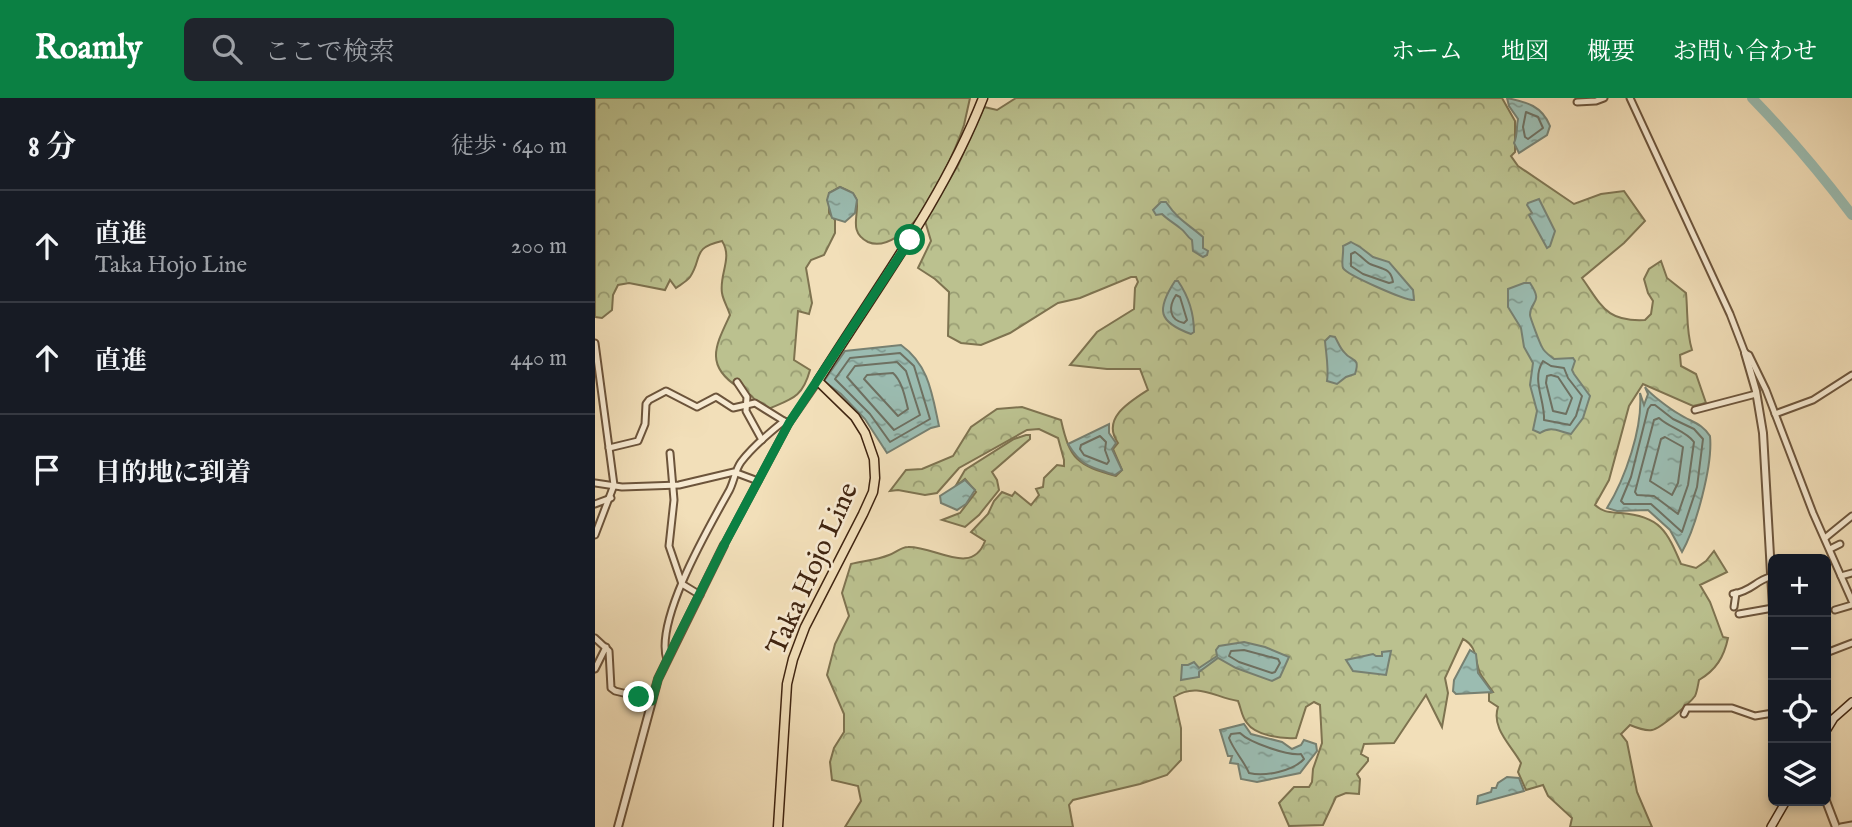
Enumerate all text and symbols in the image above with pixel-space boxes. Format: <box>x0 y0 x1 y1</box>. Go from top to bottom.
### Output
search box <box>184 18 674 81</box>
text: Roamly <box>35 28 142 70</box>
icon: search <box>208 30 246 68</box>
text: ここで検索 <box>264 36 394 69</box>
text: ホーム <box>1391 37 1463 68</box>
text: 地図 <box>1501 37 1549 68</box>
text: 概要 <box>1587 37 1635 68</box>
text: お問い合わせ <box>1673 37 1817 68</box>
text: 8 分 <box>28 129 76 167</box>
text: 徒歩 · 640 m <box>451 132 567 161</box>
text: 直進 <box>95 218 147 251</box>
route start <box>894 224 925 255</box>
icon: ahead <box>28 227 66 265</box>
text: 200 m <box>511 232 567 261</box>
text: Taka Hojo Line <box>95 251 247 280</box>
icon: ahead <box>28 339 66 377</box>
text: 440 m <box>510 344 567 373</box>
text: 直進 <box>95 345 147 378</box>
icon: arrive <box>28 451 66 489</box>
text: 目的地に到着 <box>95 457 251 490</box>
street label: Taka Hojo Line <box>760 477 867 661</box>
map controls <box>1768 554 1831 806</box>
button: + <box>1768 554 1831 617</box>
button: − <box>1768 617 1831 680</box>
button: locate <box>1768 680 1831 743</box>
route end <box>623 681 654 712</box>
button: layers <box>1768 743 1831 806</box>

